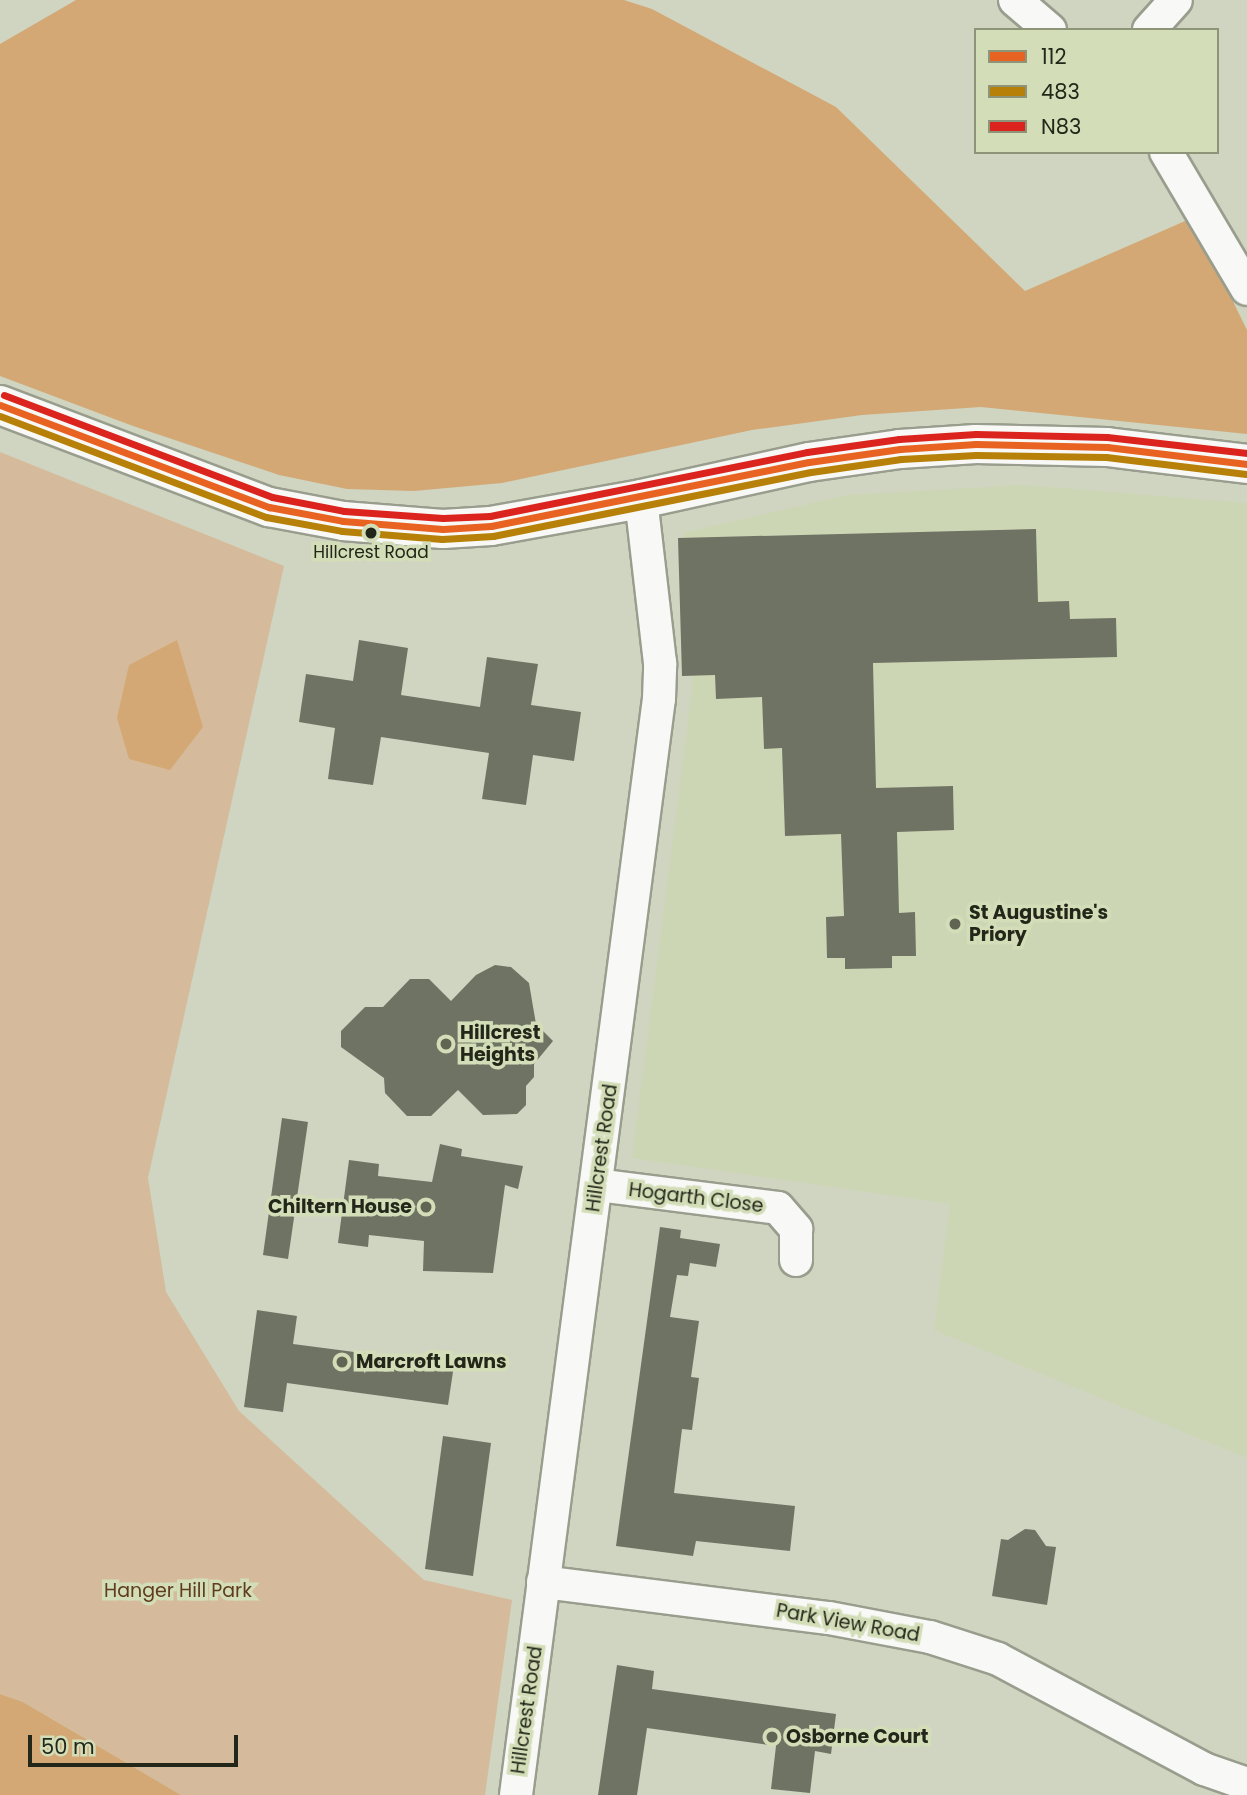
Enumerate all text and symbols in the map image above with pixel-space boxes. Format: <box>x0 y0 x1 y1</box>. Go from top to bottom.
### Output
legend <box>974 28 1219 154</box>
text: 112 <box>1041 42 1067 71</box>
text: 483 <box>1041 77 1080 106</box>
text: N83 <box>1041 112 1081 141</box>
marker: Hillcrest Road <box>364 526 378 540</box>
place label: Hillcrest Road <box>313 543 429 563</box>
place label: St Augustine's Priory <box>969 902 1108 946</box>
marker: St Augustine's Priory <box>947 916 963 932</box>
place label: Hillcrest Heights <box>460 1022 540 1066</box>
marker: Hillcrest Heights <box>438 1036 454 1052</box>
street label: Hillcrest Road <box>582 1083 622 1213</box>
street label: Hogarth Close <box>627 1178 765 1218</box>
place label: Chiltern House <box>268 1196 412 1218</box>
marker: Chiltern House <box>418 1199 434 1215</box>
place label: Marcroft Lawns <box>356 1351 507 1373</box>
marker: Marcroft Lawns <box>334 1354 350 1370</box>
park label: Hanger Hill Park <box>104 1580 252 1602</box>
street label: Park View Road <box>775 1599 921 1647</box>
street label: Hillcrest Road <box>507 1645 547 1775</box>
scale bar <box>32 1722 242 1766</box>
place label: Osborne Court <box>786 1726 928 1748</box>
marker: Osborne Court <box>764 1729 780 1745</box>
text: 50 m <box>41 1732 95 1761</box>

